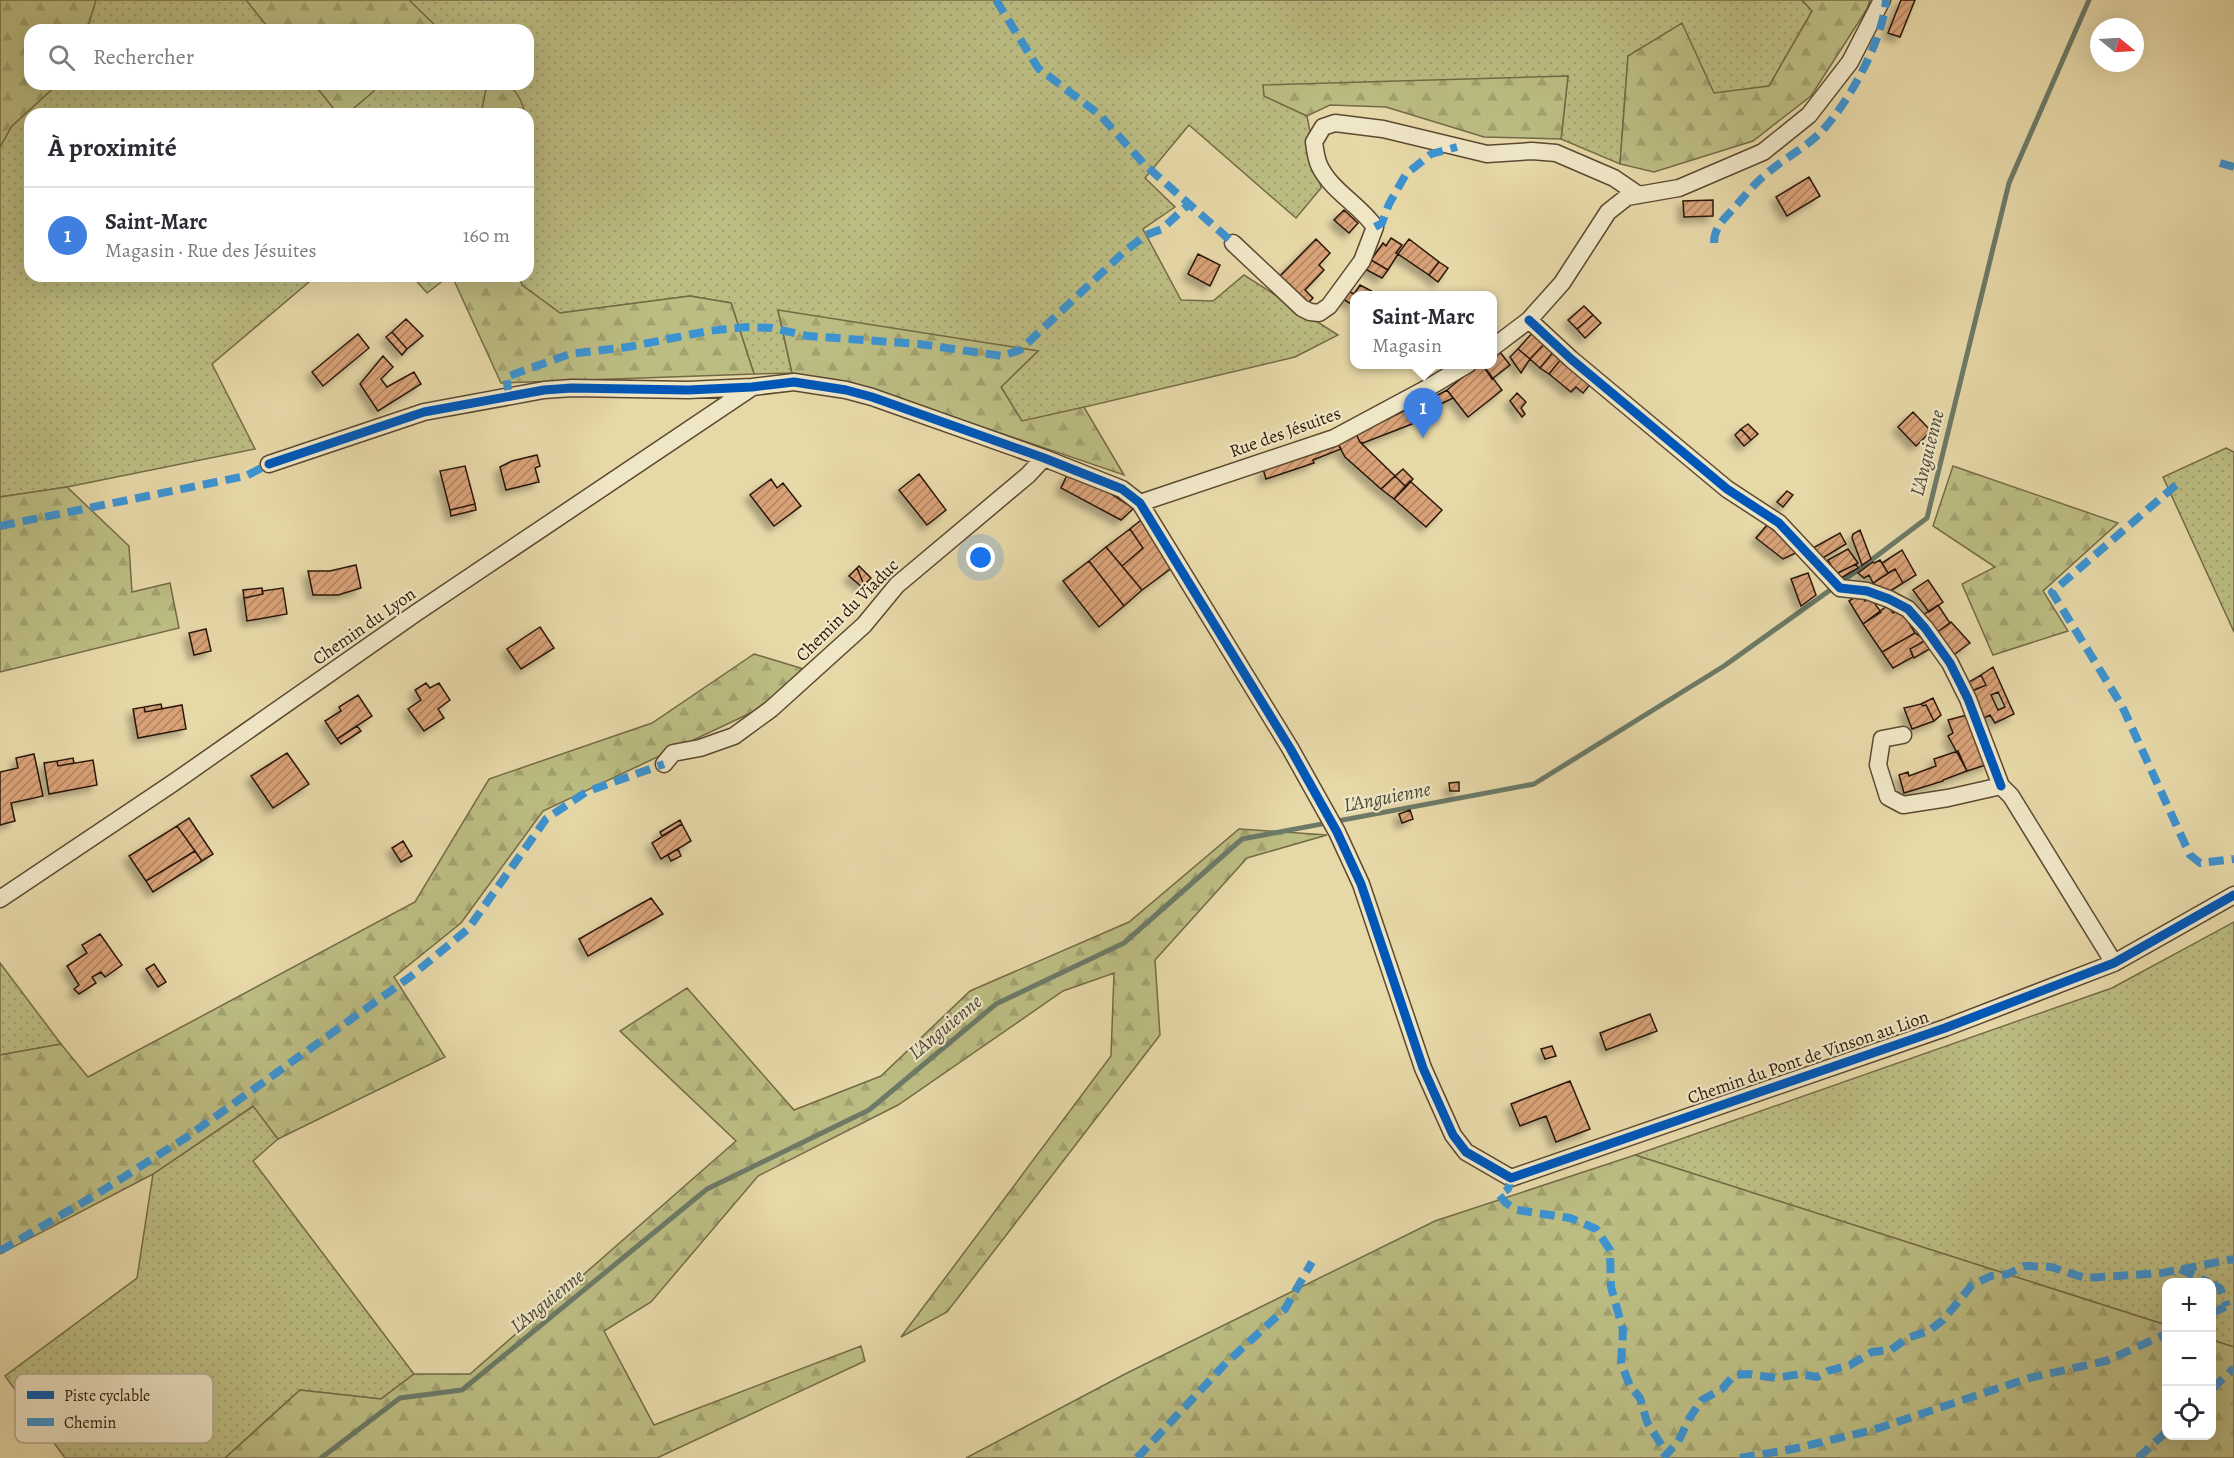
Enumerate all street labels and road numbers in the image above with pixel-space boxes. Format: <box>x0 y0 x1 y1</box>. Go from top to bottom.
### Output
street label: Rue des Jésuites <box>1226 401 1344 463</box>
street label: Chemin du Viaduc <box>790 553 904 667</box>
street label: Chemin du Lyon <box>308 581 420 670</box>
street label: Chemin du Pont de Vinson au Lion <box>1684 1004 1932 1110</box>

